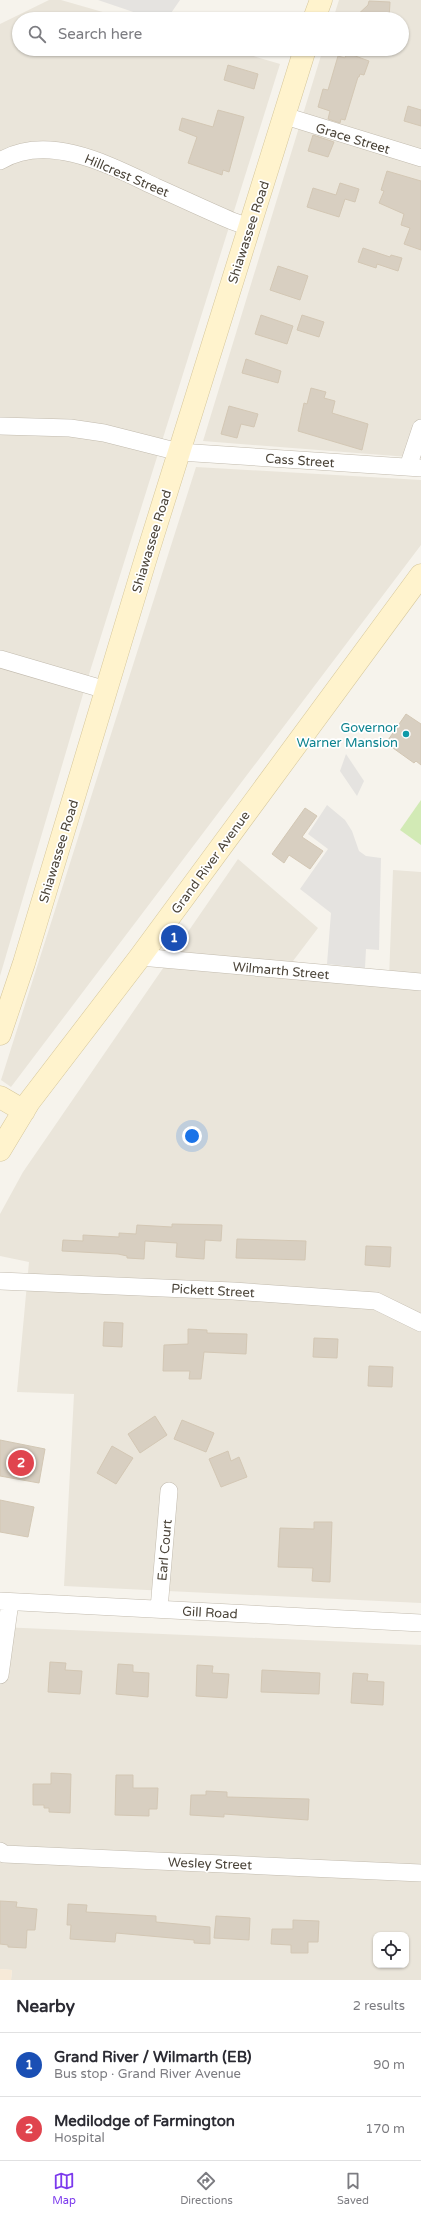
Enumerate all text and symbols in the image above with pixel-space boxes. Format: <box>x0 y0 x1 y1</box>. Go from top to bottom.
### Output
search box <box>12 12 409 56</box>
icon: search <box>26 23 48 45</box>
text: Search here <box>58 25 142 43</box>
street label: Grace Street <box>314 120 392 158</box>
street label: Hillcrest Street <box>82 151 171 201</box>
street label: Shiawassee Road <box>225 179 273 286</box>
street label: Cass Street <box>265 451 335 471</box>
street label: Shiawassee Road <box>129 488 175 595</box>
place label: Governor Warner Mansion <box>296 720 398 751</box>
marker: Governor Warner Mansion <box>401 729 411 739</box>
street label: Shiawassee Road <box>36 798 82 905</box>
street label: Grand River Avenue <box>168 808 253 917</box>
pin: 1 <box>161 923 187 953</box>
street label: Wilmarth Street <box>232 959 330 983</box>
your location <box>182 1126 202 1146</box>
street label: Pickett Street <box>171 1281 255 1301</box>
pin: 2 <box>8 1448 34 1478</box>
street label: Earl Court <box>154 1519 176 1582</box>
street label: Gill Road <box>182 1604 238 1622</box>
street label: Wesley Street <box>168 1855 252 1873</box>
map controls <box>373 1932 409 1968</box>
button: locate <box>373 1932 409 1968</box>
text: Nearby <box>16 1996 75 2017</box>
text: 2 results <box>353 1998 405 2014</box>
text: Grand River / Wilmarth (EB) <box>54 2048 252 2066</box>
text: 1 <box>25 2057 33 2073</box>
text: 90 m <box>373 2057 405 2073</box>
text: Bus stop · Grand River Avenue <box>54 2066 241 2082</box>
text: Medilodge of Farmington <box>54 2112 235 2130</box>
text: 2 <box>25 2121 33 2137</box>
text: 170 m <box>365 2121 405 2137</box>
text: Hospital <box>54 2130 105 2146</box>
tab: Map <box>52 2170 76 2207</box>
tab: Directions <box>180 2170 233 2207</box>
tab: Saved <box>337 2170 369 2207</box>

